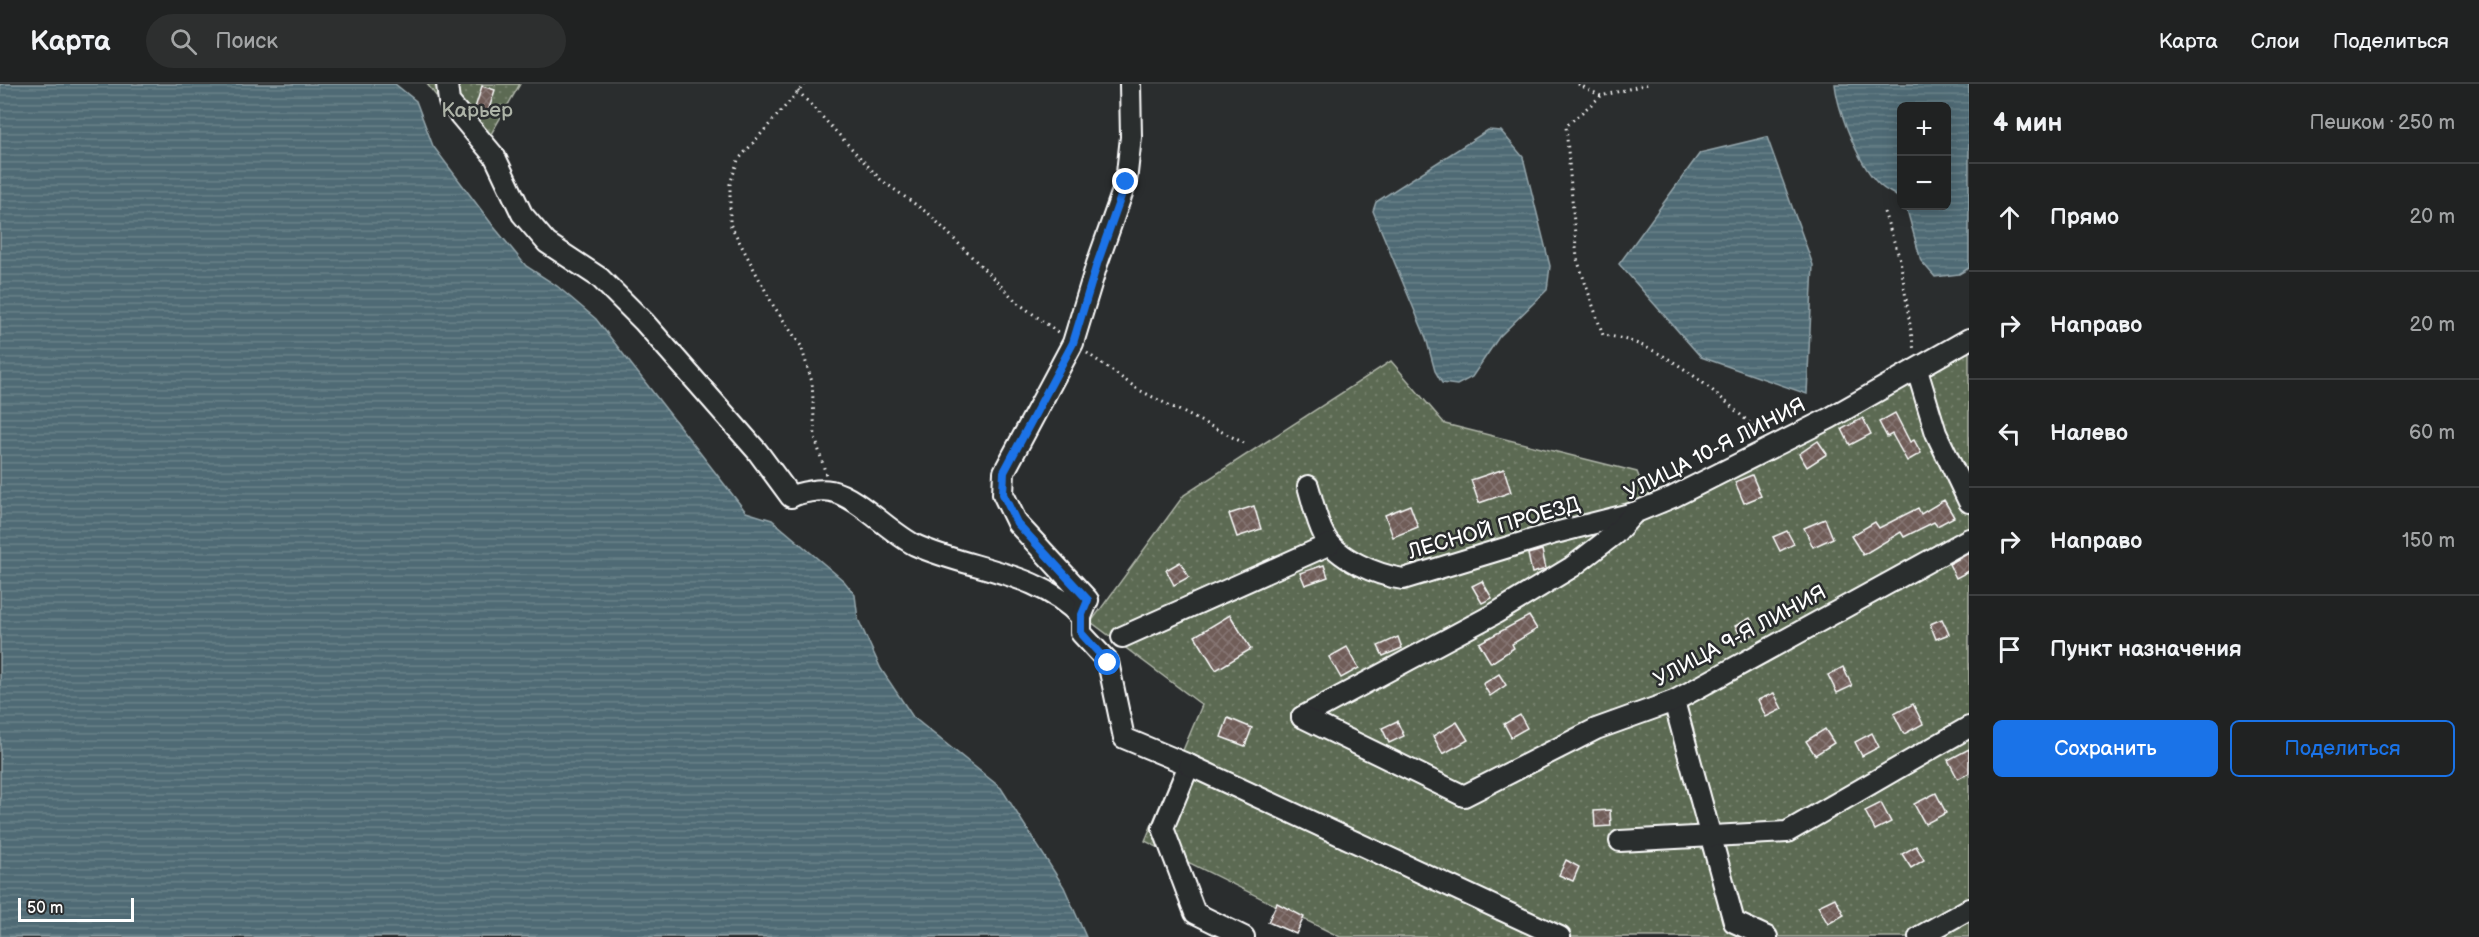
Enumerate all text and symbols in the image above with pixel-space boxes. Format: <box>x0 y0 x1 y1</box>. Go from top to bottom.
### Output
search box <box>146 14 566 68</box>
text: Карта <box>30 25 110 58</box>
icon: search <box>167 25 200 58</box>
text: Поиск <box>215 28 278 55</box>
text: Карта <box>2159 29 2218 54</box>
text: Слои <box>2251 29 2300 54</box>
text: Поделиться <box>2333 29 2449 54</box>
park label: Карьер <box>441 98 513 123</box>
map controls <box>1897 102 1951 210</box>
button: + <box>1897 102 1951 156</box>
text: 4 мин <box>1993 108 2062 139</box>
text: Пешком · 250 m <box>2310 111 2455 135</box>
button: − <box>1897 156 1951 210</box>
route end <box>1112 168 1138 194</box>
icon: ahead <box>1993 201 2026 234</box>
text: Прямо <box>2050 204 2119 231</box>
text: 20 m <box>2410 205 2455 229</box>
icon: right <box>1993 309 2026 342</box>
text: Направо <box>2050 312 2142 339</box>
text: 20 m <box>2410 313 2455 337</box>
street label: УЛИЦА 10-Я ЛИНИЯ <box>1620 392 1810 506</box>
icon: left <box>1993 417 2026 450</box>
text: Налево <box>2050 420 2128 447</box>
text: 60 m <box>2409 421 2455 445</box>
street label: ЛЕСНОЙ ПРОЕЗД <box>1404 491 1583 565</box>
icon: right <box>1993 525 2026 558</box>
text: Направо <box>2050 528 2142 555</box>
text: 150 m <box>2402 529 2455 553</box>
street label: УЛИЦА 9-Я ЛИНИЯ <box>1649 580 1831 692</box>
icon: arrive <box>1993 633 2026 666</box>
text: Пункт назначения <box>2050 636 2242 663</box>
route start <box>1094 649 1120 675</box>
button: Сохранить <box>1993 720 2218 777</box>
button: Поделиться <box>2230 720 2455 777</box>
scale bar <box>18 895 134 922</box>
text: 50 m <box>27 899 63 918</box>

